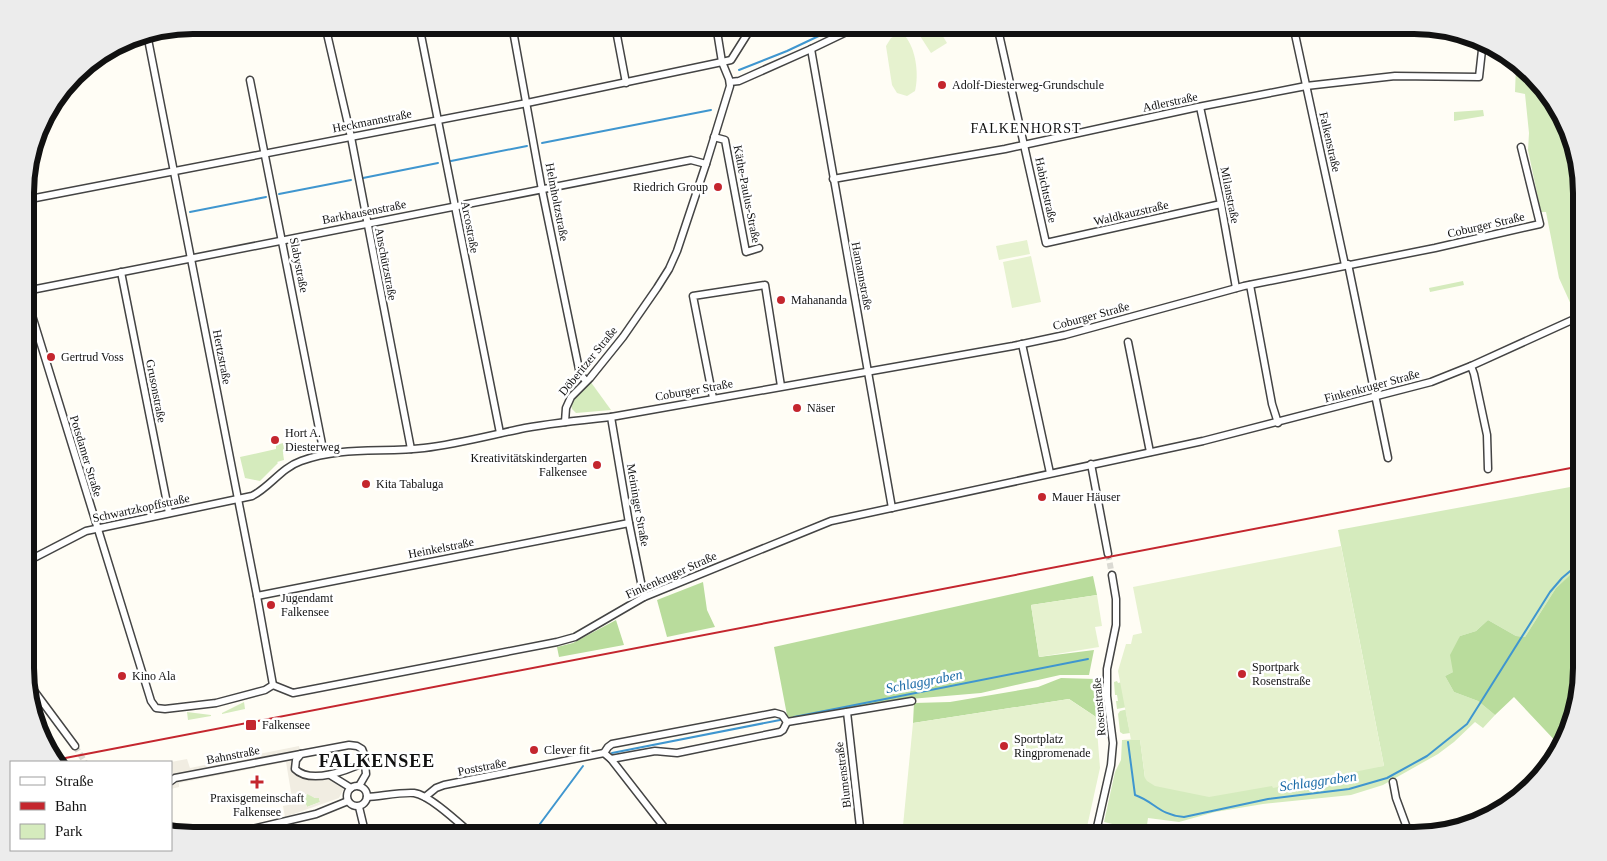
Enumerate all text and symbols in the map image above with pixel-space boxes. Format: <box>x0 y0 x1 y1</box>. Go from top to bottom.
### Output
place label: Adolf-Diesterweg-Grundschule <box>952 78 1104 92</box>
marker: Adolf-Diesterweg-Grundschule <box>936 79 948 91</box>
street label: Adlerstraße <box>1141 89 1199 115</box>
street label: Heckmannstraße <box>331 106 413 136</box>
street label: Falkenstraße <box>1316 111 1344 173</box>
district label: FALKENHORST <box>970 121 1082 136</box>
street label: Käthe-Paulus-Straße <box>731 144 763 244</box>
street label: Habichtstraße <box>1032 156 1060 224</box>
street label: Helmholtzstraße <box>543 162 571 242</box>
street label: Milanstraße <box>1218 166 1242 224</box>
place label: Riedrich Group <box>633 180 708 194</box>
marker: Riedrich Group <box>712 181 724 193</box>
street label: Barkhausenstraße <box>321 197 407 227</box>
street label: Waldkauzstraße <box>1092 198 1170 228</box>
street label: Arcostraße <box>458 200 482 254</box>
street label: Coburger Straße <box>1446 209 1526 241</box>
street label: Anschützstraße <box>372 226 400 302</box>
street label: Slabystraße <box>287 236 311 294</box>
street label: Hamannstraße <box>849 241 875 311</box>
place label: Mahananda <box>791 293 848 307</box>
marker: Mahananda <box>775 294 787 306</box>
street label: Coburger Straße <box>1051 299 1131 333</box>
street label: Döberitzer Straße <box>556 324 620 398</box>
street label: Hertzstraße <box>210 329 234 385</box>
place label: Gertrud Voss <box>61 350 124 364</box>
marker: Gertrud Voss <box>45 351 57 363</box>
street label: Grusonstraße <box>143 358 169 424</box>
street label: Finkenkruger Straße <box>1323 367 1421 405</box>
street label: Coburger Straße <box>654 376 734 404</box>
place label: Näser <box>807 401 835 415</box>
marker: Näser <box>791 402 803 414</box>
street label: Potsdamer Straße <box>67 414 105 498</box>
place label: Hort A. Diesterweg <box>285 426 340 454</box>
marker: Hort A. Diesterweg <box>269 434 281 446</box>
place label: Kreativitätskindergarten Falkensee <box>471 451 587 479</box>
marker: Kreativitätskindergarten Falkensee <box>591 459 603 471</box>
street label: Meininger Straße <box>624 463 652 547</box>
place label: Kita Tabaluga <box>376 477 444 491</box>
marker: Kita Tabaluga <box>360 478 372 490</box>
place label: Mauer Häuser <box>1052 490 1120 504</box>
street label: Schwartzkopffstraße <box>91 491 191 525</box>
marker: Mauer Häuser <box>1036 491 1048 503</box>
street label: Heinkelstraße <box>407 535 475 561</box>
street label: Finkenkruger Straße <box>623 549 719 601</box>
place label: Jugendamt Falkensee <box>281 591 334 619</box>
marker: Jugendamt Falkensee <box>265 599 277 611</box>
place label: Sportpark Rosenstraße <box>1252 660 1311 688</box>
water label: Schlaggraben <box>884 667 964 696</box>
marker: Sportpark Rosenstraße <box>1236 668 1248 680</box>
place label: Kino Ala <box>132 669 176 683</box>
marker: Kino Ala <box>116 670 128 682</box>
street label: Rosenstraße <box>1089 677 1109 737</box>
marker: Falkensee <box>244 718 258 732</box>
place label: Falkensee <box>262 718 310 732</box>
place label: Sportplatz Ringpromenade <box>1014 732 1091 760</box>
marker: Sportplatz Ringpromenade <box>998 740 1010 752</box>
street label: Blumenstraße <box>832 741 854 809</box>
street label: Bahnstraße <box>205 743 261 767</box>
place label: Clever fit <box>544 743 590 757</box>
marker: Clever fit <box>528 744 540 756</box>
district label: FALKENSEE <box>319 751 435 771</box>
street label: Poststraße <box>456 755 508 779</box>
legend <box>10 761 172 851</box>
water label: Schlaggraben <box>1279 769 1358 794</box>
text: Straße <box>55 773 94 789</box>
marker: Praxisgemeinschaft Falkensee <box>250 775 264 789</box>
place label: Praxisgemeinschaft Falkensee <box>210 791 305 819</box>
text: Bahn <box>55 798 87 814</box>
text: Park <box>55 823 83 839</box>

